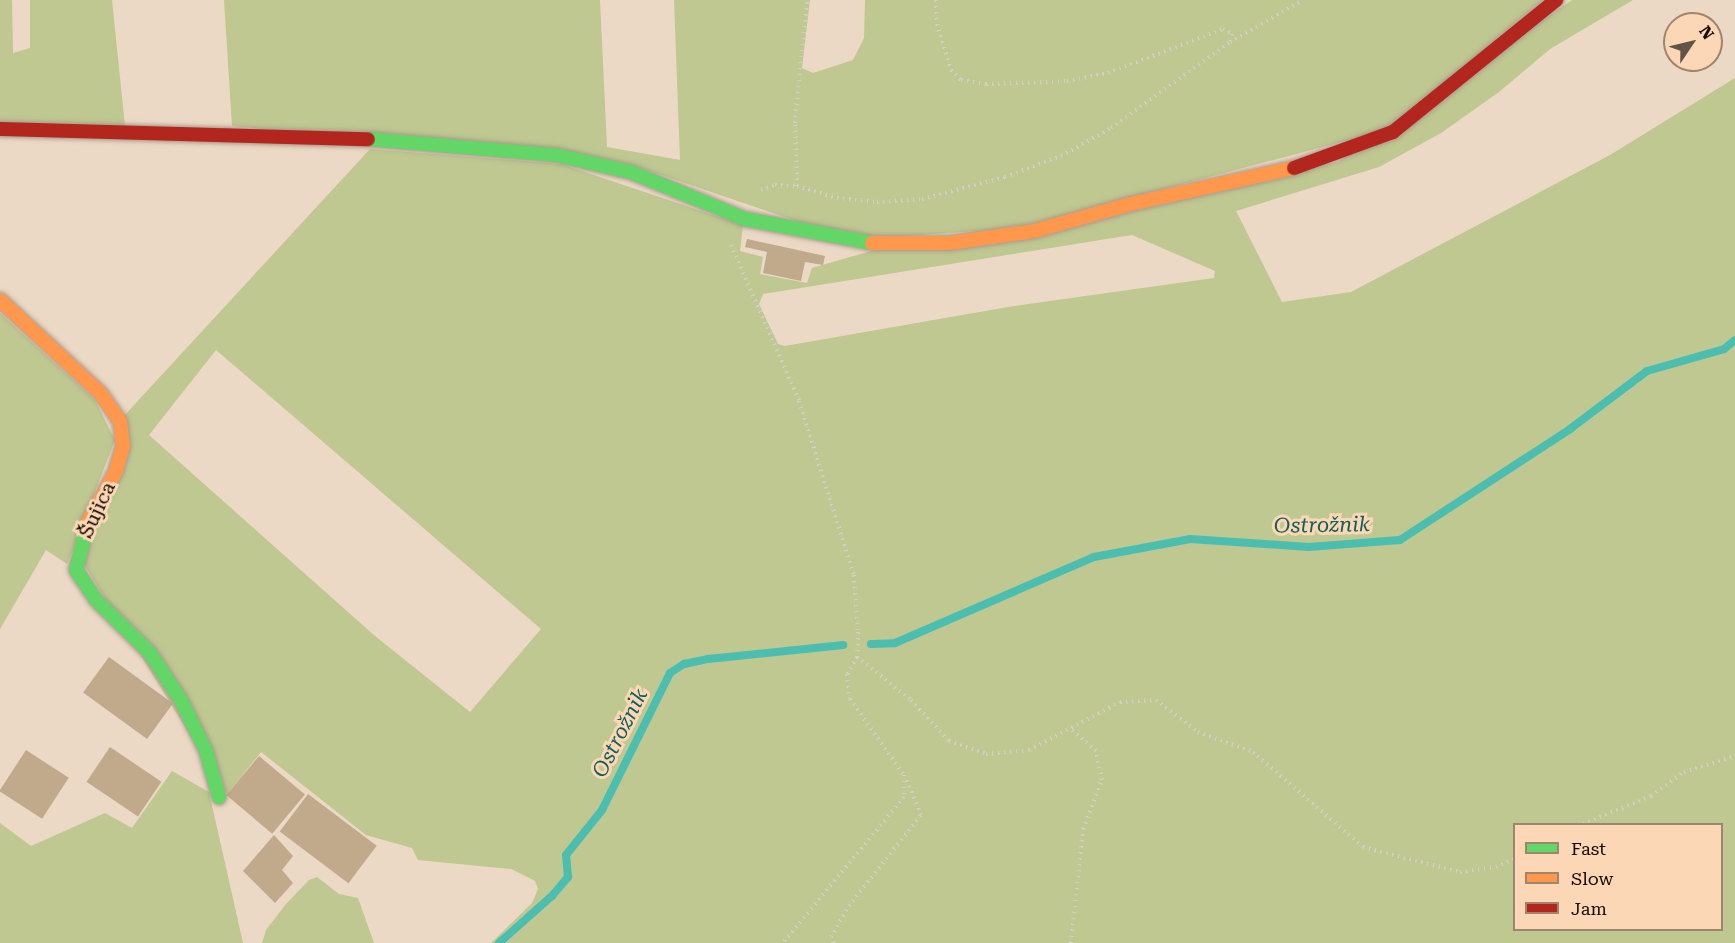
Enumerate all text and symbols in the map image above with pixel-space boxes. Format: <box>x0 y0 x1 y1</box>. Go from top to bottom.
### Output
north arrow <box>1663 12 1723 72</box>
text: N <box>1695 22 1718 43</box>
street label: Šujica <box>74 478 120 542</box>
water label: Ostrožnik <box>1274 512 1370 538</box>
water label: Ostrožnik <box>587 684 653 782</box>
legend <box>1513 823 1723 931</box>
text: Fast <box>1571 838 1606 859</box>
text: Slow <box>1571 868 1613 889</box>
text: Jam <box>1571 898 1607 919</box>

